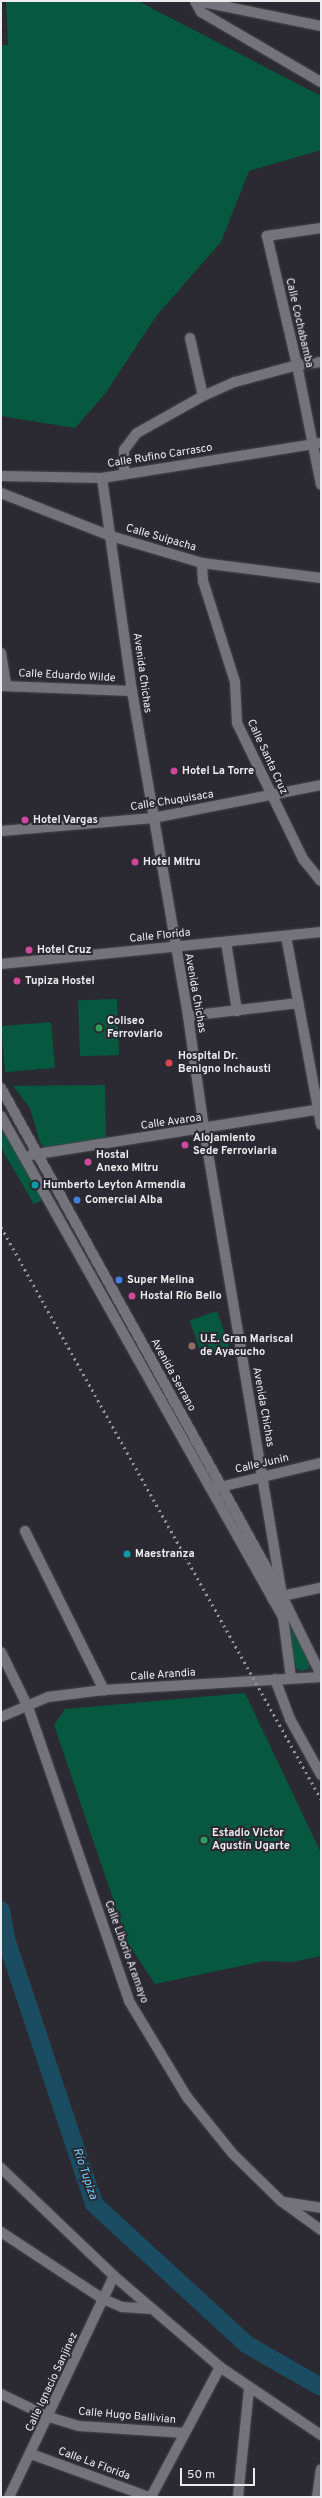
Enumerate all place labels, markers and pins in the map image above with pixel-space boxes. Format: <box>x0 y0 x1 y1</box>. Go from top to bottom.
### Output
place label: Hotel La Torre <box>182 764 254 778</box>
marker: Hotel La Torre <box>169 766 179 776</box>
place label: Hotel Vargas <box>33 813 98 827</box>
marker: Hotel Vargas <box>20 815 30 825</box>
place label: Hotel Mitru <box>143 855 200 869</box>
marker: Hotel Mitru <box>130 857 140 867</box>
place label: Hotel Cruz <box>37 943 92 957</box>
marker: Hotel Cruz <box>24 945 34 955</box>
place label: Tupiza Hostel <box>25 974 95 988</box>
marker: Tupiza Hostel <box>12 976 22 986</box>
place label: Coliseo Ferroviario <box>107 1015 163 1041</box>
marker: Coliseo Ferroviario <box>94 1023 104 1033</box>
place label: Hospital Dr. Benigno Inchausti <box>178 1050 271 1076</box>
marker: Hospital Dr. Benigno Inchausti <box>163 1057 175 1069</box>
place label: Alojamiento Sede Ferroviaria <box>193 1132 277 1158</box>
marker: Alojamiento Sede Ferroviaria <box>180 1140 190 1150</box>
place label: Hostal Anexo Mitru <box>96 1149 158 1175</box>
marker: Hostal Anexo Mitru <box>83 1157 93 1167</box>
place label: Humberto Leyton Armendia <box>43 1178 186 1192</box>
marker: Humberto Leyton Armendia <box>30 1180 40 1190</box>
place label: Comercial Alba <box>85 1193 163 1207</box>
marker: Comercial Alba <box>72 1195 82 1205</box>
place label: Super Melina <box>127 1273 194 1287</box>
marker: Super Melina <box>114 1275 124 1285</box>
place label: Hostal Río Bello <box>140 1289 222 1303</box>
marker: Hostal Río Bello <box>127 1291 137 1301</box>
place label: U.E. Gran Mariscal de Ayacucho <box>200 1333 293 1359</box>
marker: U.E. Gran Mariscal de Ayacucho <box>187 1341 197 1351</box>
place label: Maestranza <box>135 1547 195 1561</box>
marker: Maestranza <box>122 1549 132 1559</box>
place label: Estadio Victor Agustín Ugarte <box>212 1827 290 1853</box>
marker: Estadio Victor Agustín Ugarte <box>199 1835 209 1845</box>

